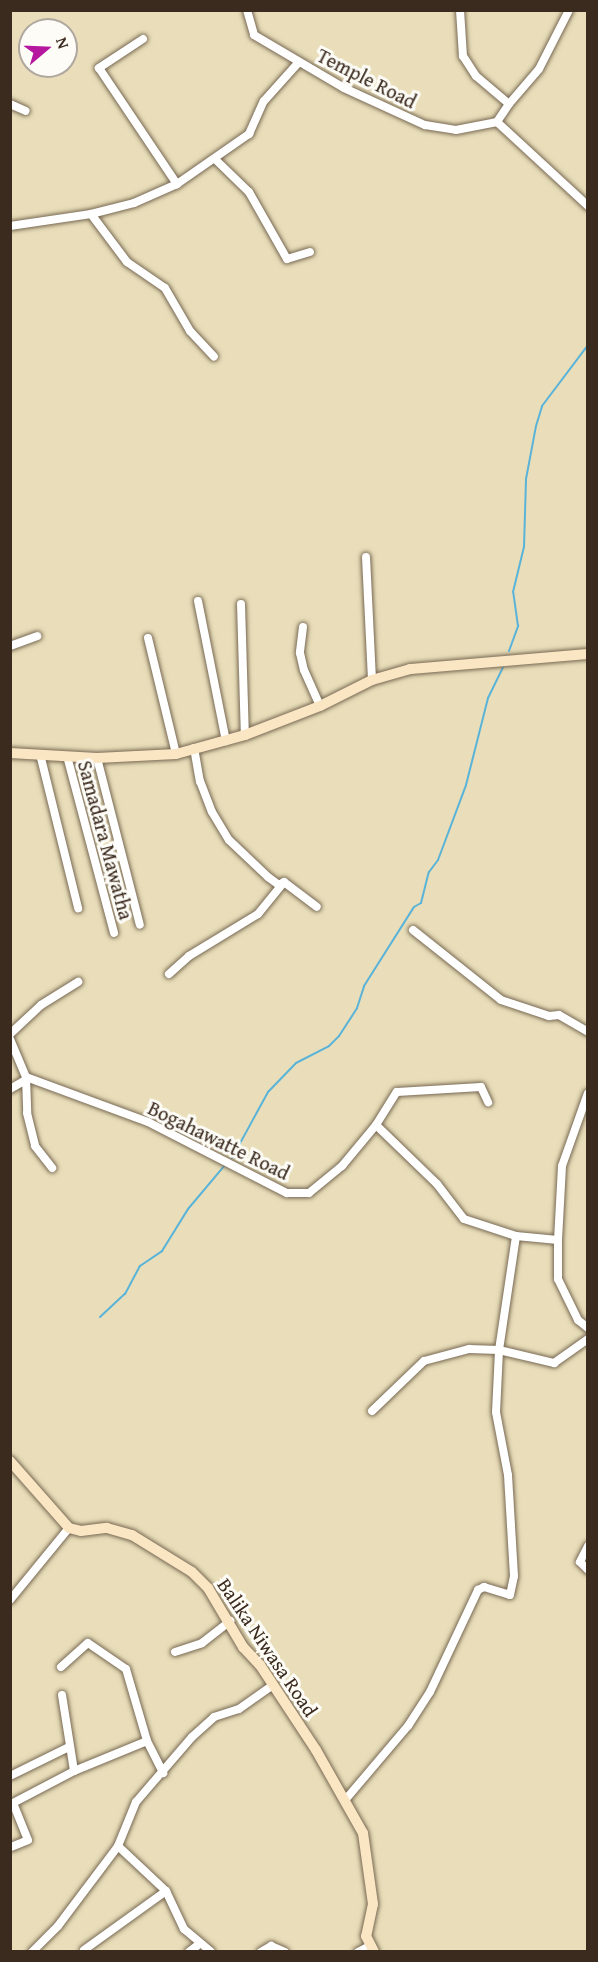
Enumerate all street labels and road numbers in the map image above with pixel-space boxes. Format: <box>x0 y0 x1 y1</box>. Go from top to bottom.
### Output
street label: Temple Road <box>313 43 421 113</box>
street label: Samadara Mawatha <box>73 758 139 922</box>
street label: Bogahawatte Road <box>144 1095 294 1185</box>
street label: Balika Niwasa Road <box>213 1573 323 1721</box>

